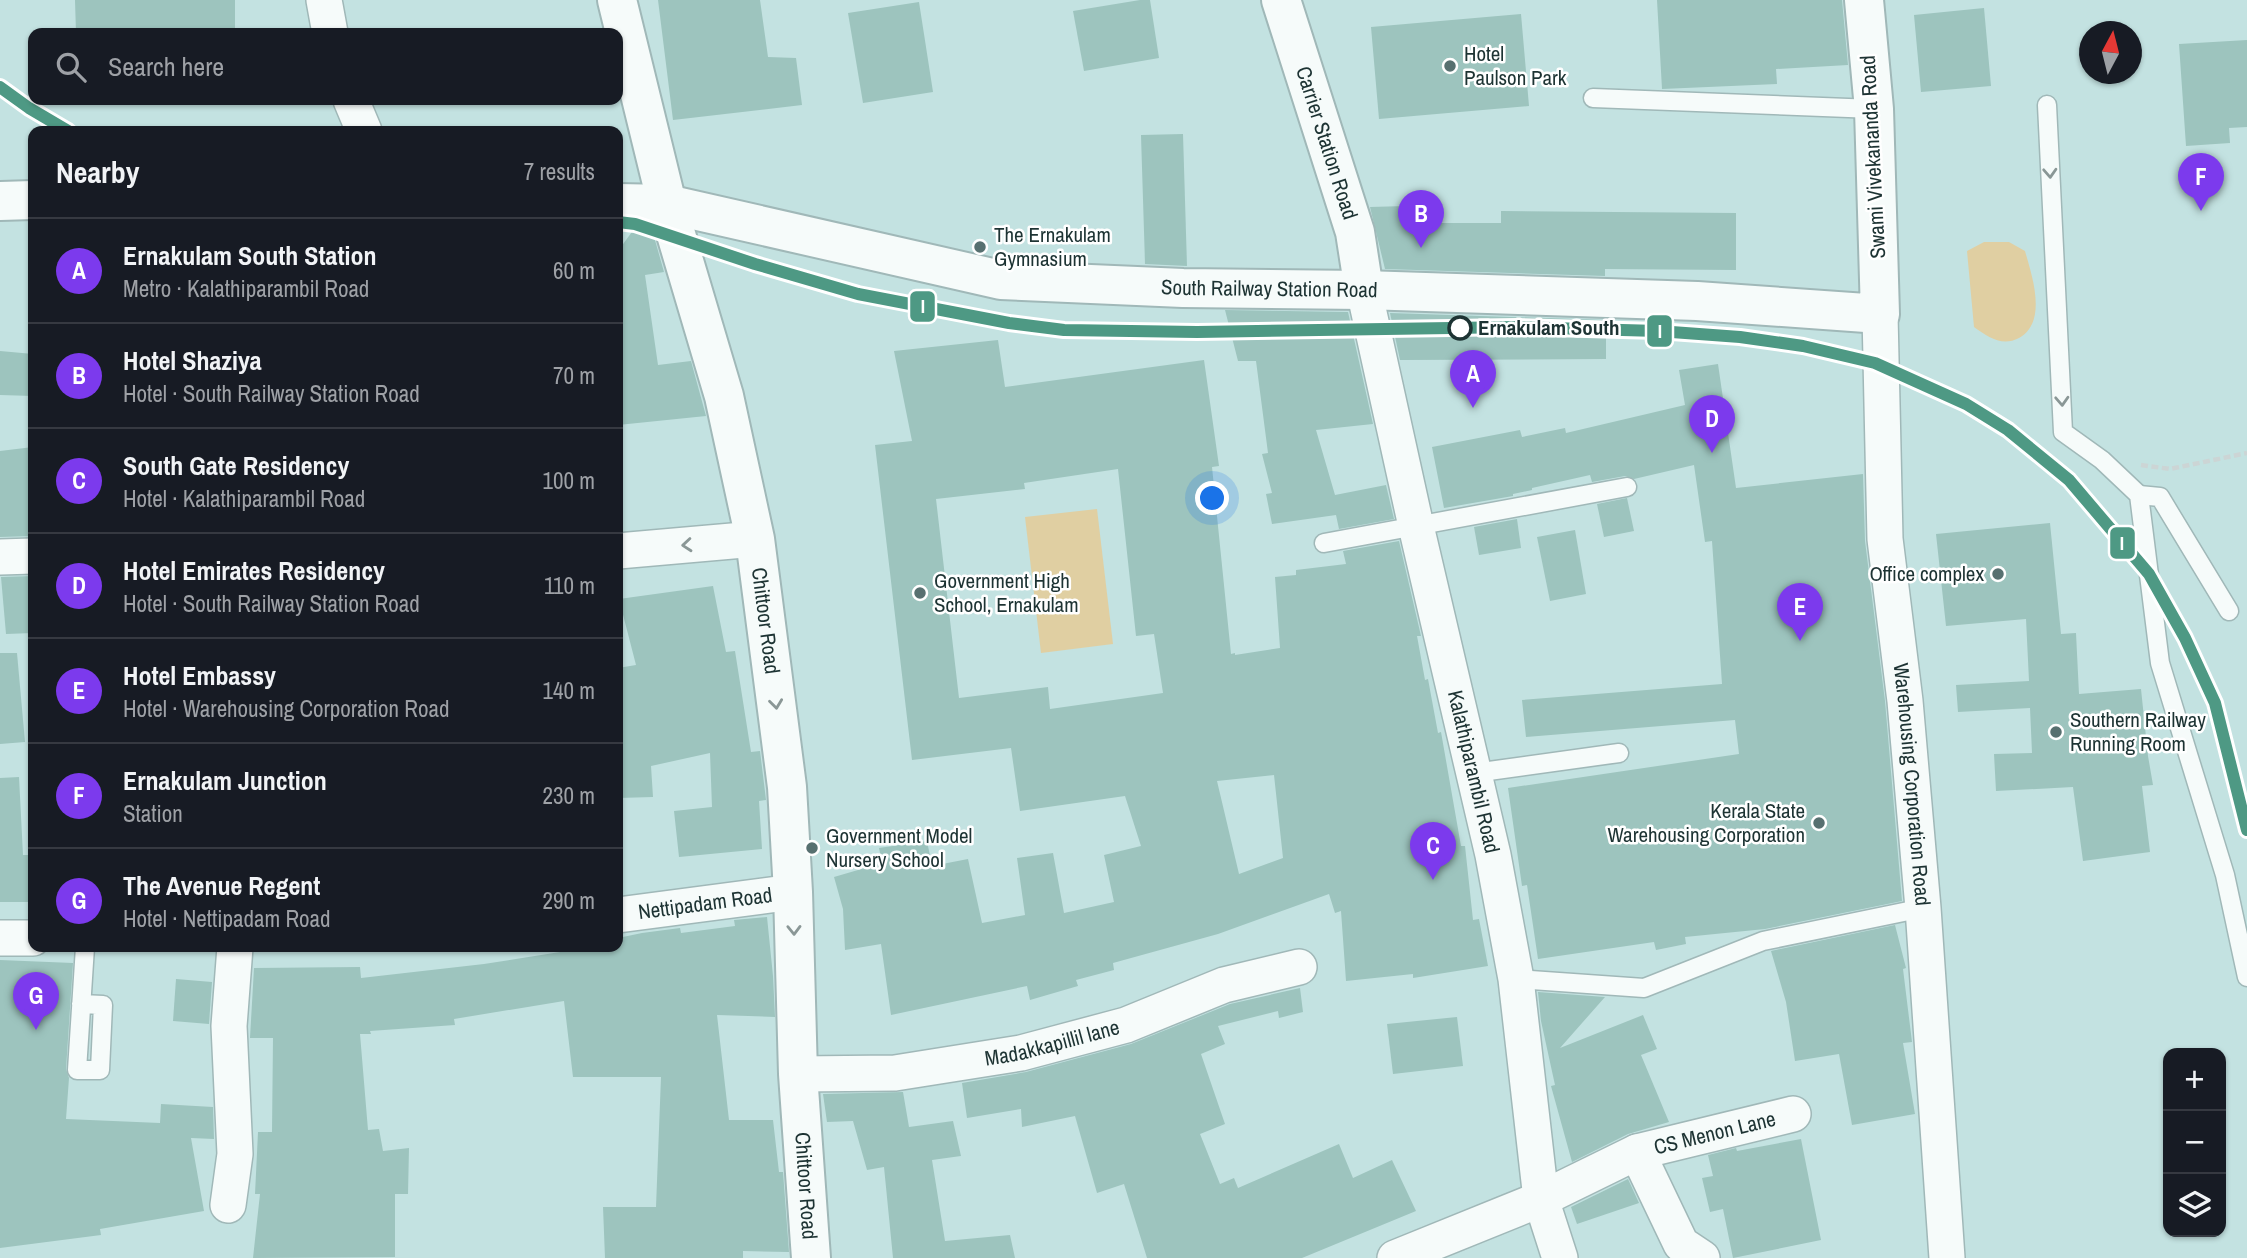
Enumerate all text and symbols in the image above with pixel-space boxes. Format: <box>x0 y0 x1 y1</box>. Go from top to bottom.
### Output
north arrow <box>2079 21 2142 84</box>
search box <box>28 28 623 105</box>
place label: Hotel Paulson Park <box>1464 39 1567 92</box>
icon: search <box>52 48 90 86</box>
text: Search here <box>108 49 224 84</box>
street label: Swami Vivekananda Road <box>1853 55 1892 259</box>
marker: Hotel Paulson Park <box>1442 58 1458 74</box>
street label: Carrier Station Road <box>1289 63 1365 223</box>
text: Nearby <box>56 152 139 192</box>
pin: F <box>2178 153 2224 211</box>
text: 7 results <box>524 156 595 187</box>
one-way arrow <box>2043 168 2058 179</box>
pin: B <box>1398 190 1444 248</box>
place label: The Ernakulam Gymnasium <box>994 220 1111 273</box>
text: Ernakulam South Station <box>123 238 377 273</box>
marker: The Ernakulam Gymnasium <box>972 239 988 255</box>
text: A <box>72 255 86 286</box>
text: 60 m <box>553 255 595 286</box>
street label: South Railway Station Road <box>1160 272 1378 304</box>
text: Metro · Kalathiparambil Road <box>123 273 369 304</box>
line badge: I <box>909 290 936 323</box>
text: I <box>921 293 925 319</box>
place label: Ernakulam South <box>1478 313 1620 342</box>
line badge: I <box>1646 314 1673 348</box>
marker: Ernakulam South <box>1448 316 1472 340</box>
text: I <box>1658 318 1662 344</box>
text: Hotel Shaziya <box>123 343 262 378</box>
pin: A <box>1450 350 1496 408</box>
text: B <box>72 360 86 391</box>
text: 70 m <box>553 360 595 391</box>
text: Hotel · South Railway Station Road <box>123 378 420 409</box>
pin: D <box>1689 395 1735 453</box>
one-way arrow <box>2054 395 2069 406</box>
text: South Gate Residency <box>123 448 349 483</box>
text: C <box>72 465 86 496</box>
text: 100 m <box>543 465 595 496</box>
your location <box>1195 481 1229 515</box>
text: Hotel · Kalathiparambil Road <box>123 483 365 514</box>
line badge: I <box>2109 526 2136 560</box>
text: I <box>2120 530 2124 556</box>
one-way arrow <box>681 537 692 552</box>
text: Hotel Emirates Residency <box>123 553 385 588</box>
place label: Office complex <box>1869 559 1984 588</box>
street label: Chittoor Road <box>745 566 787 676</box>
place label: Government High School, Ernakulam <box>934 566 1079 619</box>
marker: Office complex <box>1990 566 2006 582</box>
text: D <box>72 570 86 601</box>
text: 110 m <box>544 570 595 601</box>
pin: E <box>1777 583 1823 641</box>
marker: Government High School, Ernakulam <box>912 585 928 601</box>
text: Hotel · South Railway Station Road <box>123 588 420 619</box>
text: Hotel Embassy <box>123 658 276 693</box>
street label: Warehousing Corporation Road <box>1886 661 1938 907</box>
text: E <box>73 675 85 706</box>
text: 140 m <box>543 675 595 706</box>
street label: Kalathiparambil Road <box>1441 687 1507 856</box>
text: Hotel · Warehousing Corporation Road <box>123 693 449 724</box>
one-way arrow <box>768 698 783 709</box>
place label: Southern Railway Running Room <box>2070 705 2206 758</box>
marker: Southern Railway Running Room <box>2048 724 2064 740</box>
text: Ernakulam Junction <box>123 763 327 798</box>
text: F <box>73 780 85 811</box>
text: 230 m <box>543 780 595 811</box>
place label: Kerala State Warehousing Corporation <box>1607 796 1805 849</box>
text: Station <box>123 798 183 829</box>
marker: Kerala State Warehousing Corporation <box>1811 815 1827 831</box>
place label: Government Model Nursery School <box>826 821 972 874</box>
pin: C <box>1410 822 1456 880</box>
marker: Government Model Nursery School <box>804 840 820 856</box>
text: The Avenue Regent <box>123 868 320 903</box>
street label: Nettipadam Road <box>636 880 774 926</box>
text: G <box>72 885 86 916</box>
text: 290 m <box>543 885 595 916</box>
text: Hotel · Nettipadam Road <box>123 903 331 934</box>
one-way arrow <box>786 925 802 936</box>
pin: G <box>13 972 59 1030</box>
street label: Madakkapillil lane <box>983 1012 1123 1073</box>
map controls <box>2163 1048 2226 1237</box>
button: + <box>2163 1048 2226 1111</box>
street label: CS Menon Lane <box>1651 1104 1779 1161</box>
button: − <box>2163 1111 2226 1174</box>
street label: Chittoor Road <box>788 1131 825 1240</box>
button: layers <box>2163 1174 2226 1237</box>

